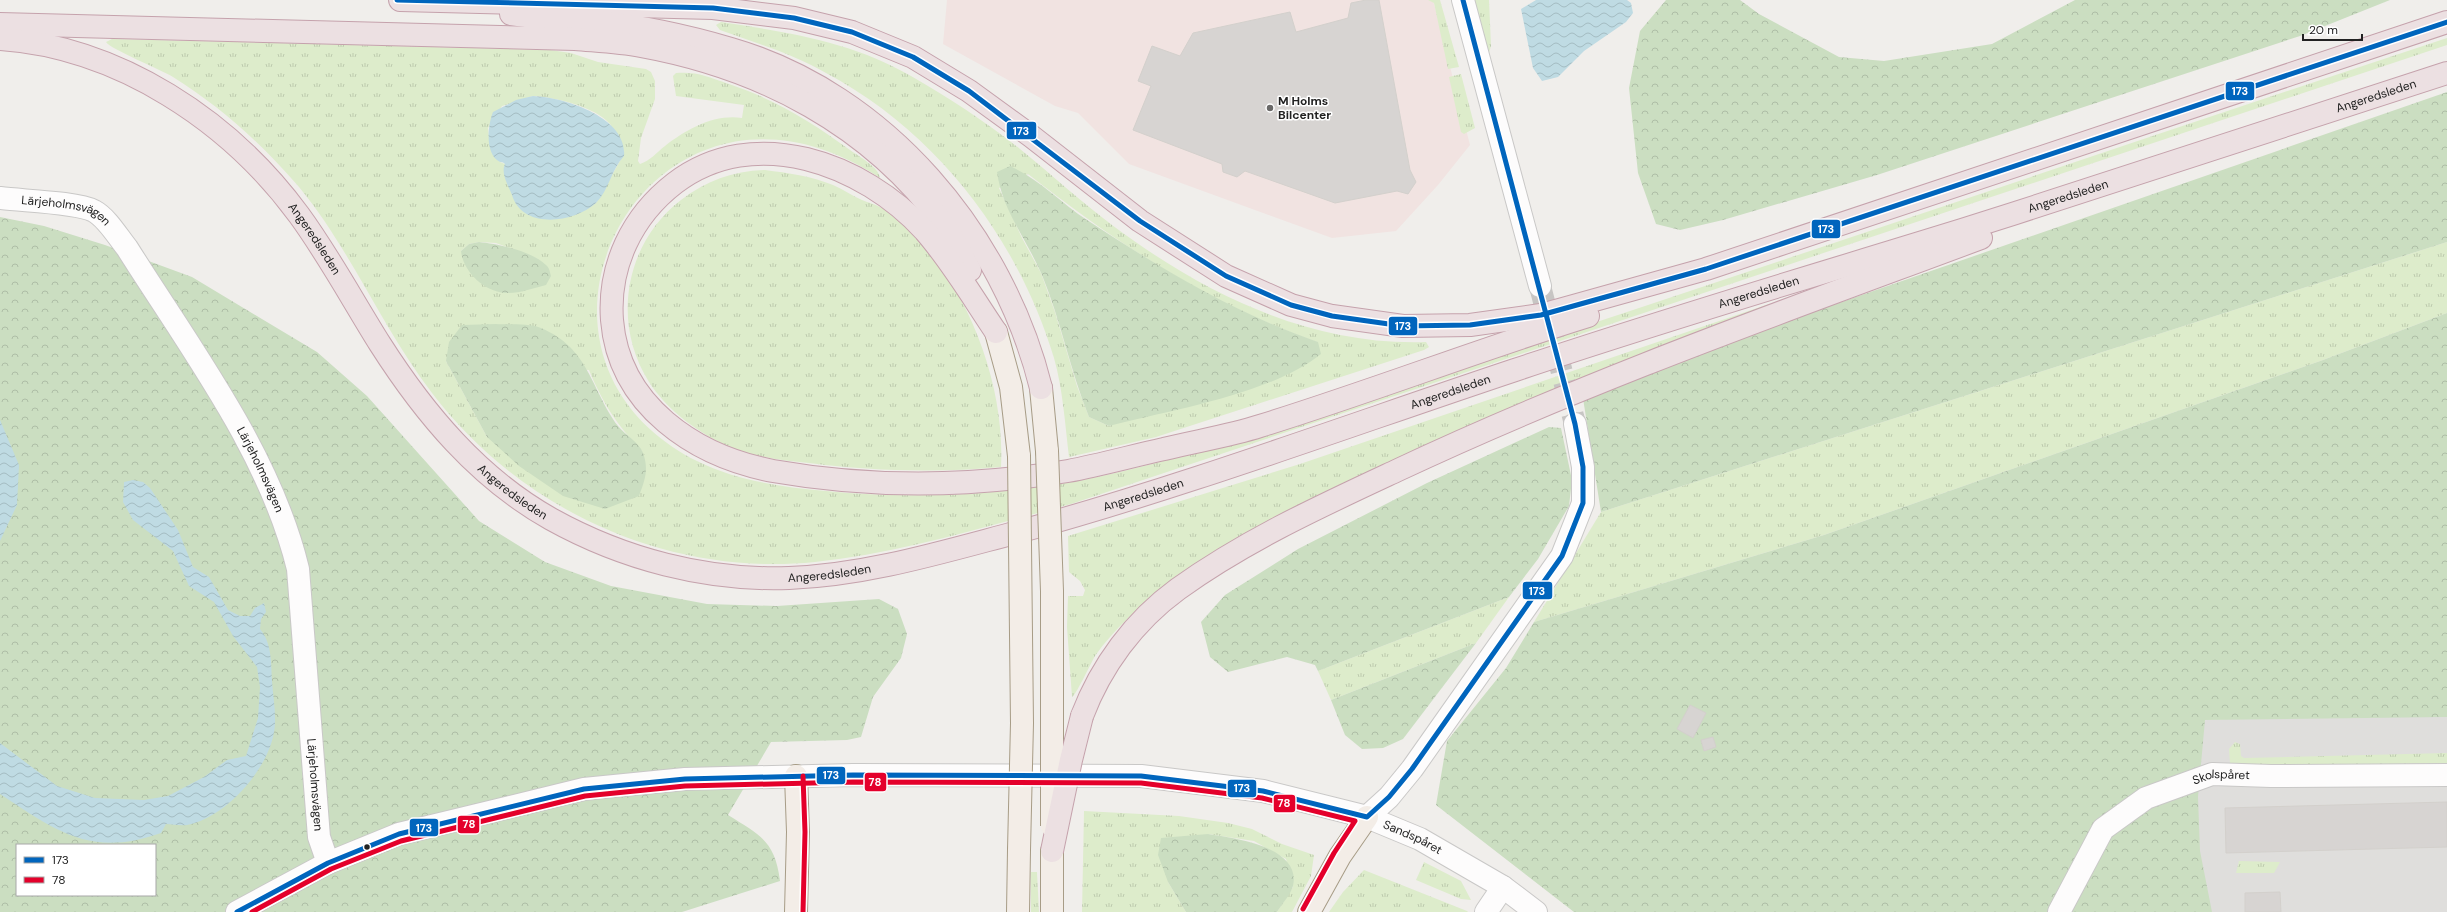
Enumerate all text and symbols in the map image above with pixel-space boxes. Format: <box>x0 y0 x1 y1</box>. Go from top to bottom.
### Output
scale bar <box>2303 16 2362 42</box>
text: 20 m <box>2309 22 2338 38</box>
street label: Angeredsleden <box>2334 75 2418 116</box>
line badge: 173 <box>2225 81 2255 101</box>
text: 173 <box>2232 84 2248 98</box>
place label: M Holms Bilcenter <box>1278 93 1331 123</box>
marker: M Holms Bilcenter <box>1265 103 1275 113</box>
line badge: 173 <box>1006 121 1037 140</box>
text: 173 <box>1013 124 1029 138</box>
street label: Angeredsleden <box>2026 176 2110 217</box>
street label: Lärjeholmsvägen <box>21 192 114 229</box>
street label: Angeredsleden <box>285 199 344 278</box>
line badge: 173 <box>1811 219 1841 239</box>
text: 173 <box>1818 222 1834 236</box>
street label: Angeredsleden <box>1716 272 1801 312</box>
line badge: 173 <box>1388 316 1418 336</box>
text: 173 <box>1395 319 1411 333</box>
street label: Angeredsleden <box>1408 371 1493 413</box>
street label: Lärjeholmsvägen <box>233 424 287 515</box>
street label: Angeredsleden <box>474 461 550 523</box>
street label: Angeredsleden <box>1101 475 1186 515</box>
street label: Angeredsleden <box>788 560 872 586</box>
line badge: 173 <box>1522 581 1553 600</box>
text: 173 <box>1529 584 1545 598</box>
street label: Lärjeholmsvägen <box>303 738 327 832</box>
line badge: 173 <box>816 766 846 785</box>
street label: Skolspåret <box>2190 766 2250 788</box>
text: 173 <box>823 768 839 782</box>
line badge: 78 <box>864 772 887 792</box>
text: 78 <box>869 775 881 789</box>
line badge: 173 <box>1227 779 1257 798</box>
text: 173 <box>1234 781 1250 795</box>
line badge: 78 <box>1273 794 1296 813</box>
text: 78 <box>1278 796 1290 810</box>
line badge: 78 <box>457 815 480 834</box>
text: 78 <box>463 817 475 831</box>
street label: Sandspåret <box>1381 817 1445 858</box>
line badge: 173 <box>409 818 439 837</box>
text: 173 <box>416 821 432 835</box>
unlabelled marker <box>362 842 372 852</box>
legend <box>16 844 156 896</box>
text: 173 <box>52 852 69 868</box>
text: 78 <box>52 872 66 888</box>

